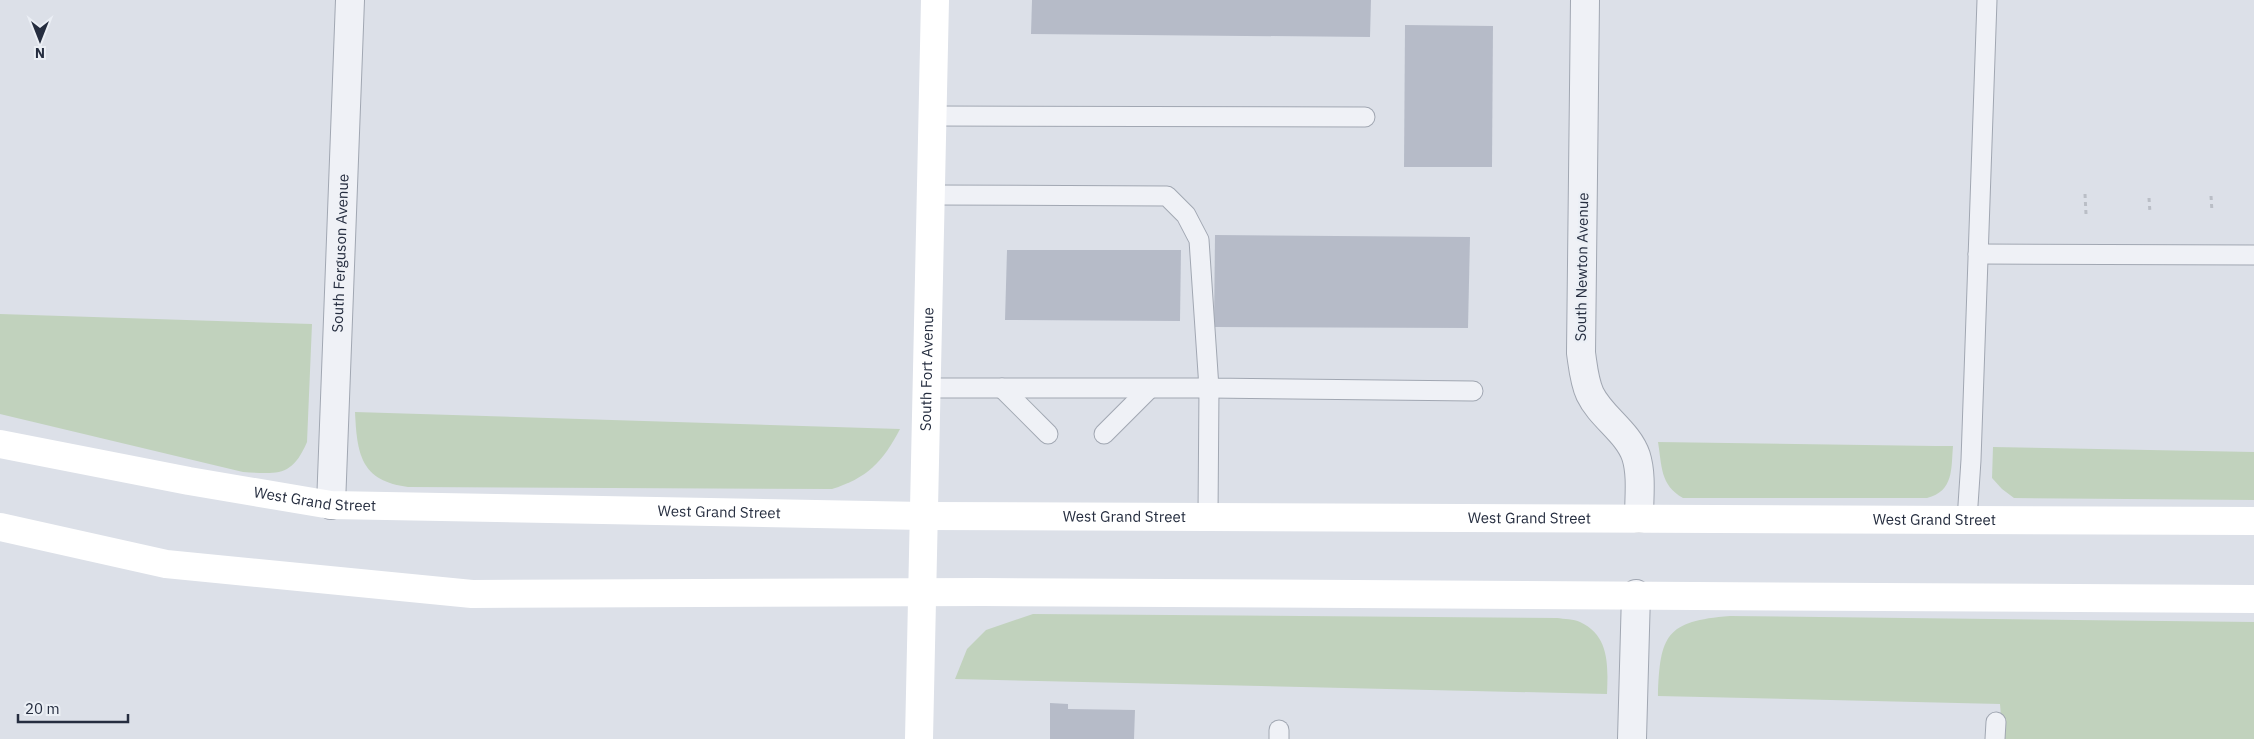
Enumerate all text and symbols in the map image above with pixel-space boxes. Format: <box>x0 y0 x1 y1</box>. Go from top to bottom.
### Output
north arrow <box>15 15 65 65</box>
text: N <box>35 44 45 62</box>
street label: South Ferguson Avenue <box>327 173 352 333</box>
street label: South Newton Avenue <box>1571 192 1592 342</box>
street label: South Fort Avenue <box>916 307 937 431</box>
street label: West Grand Street <box>252 482 376 515</box>
street label: West Grand Street <box>658 501 781 522</box>
street label: West Grand Street <box>1063 507 1186 526</box>
street label: West Grand Street <box>1468 508 1591 528</box>
street label: West Grand Street <box>1873 510 1996 529</box>
scale bar <box>18 692 128 724</box>
text: 20 m <box>25 699 60 718</box>

